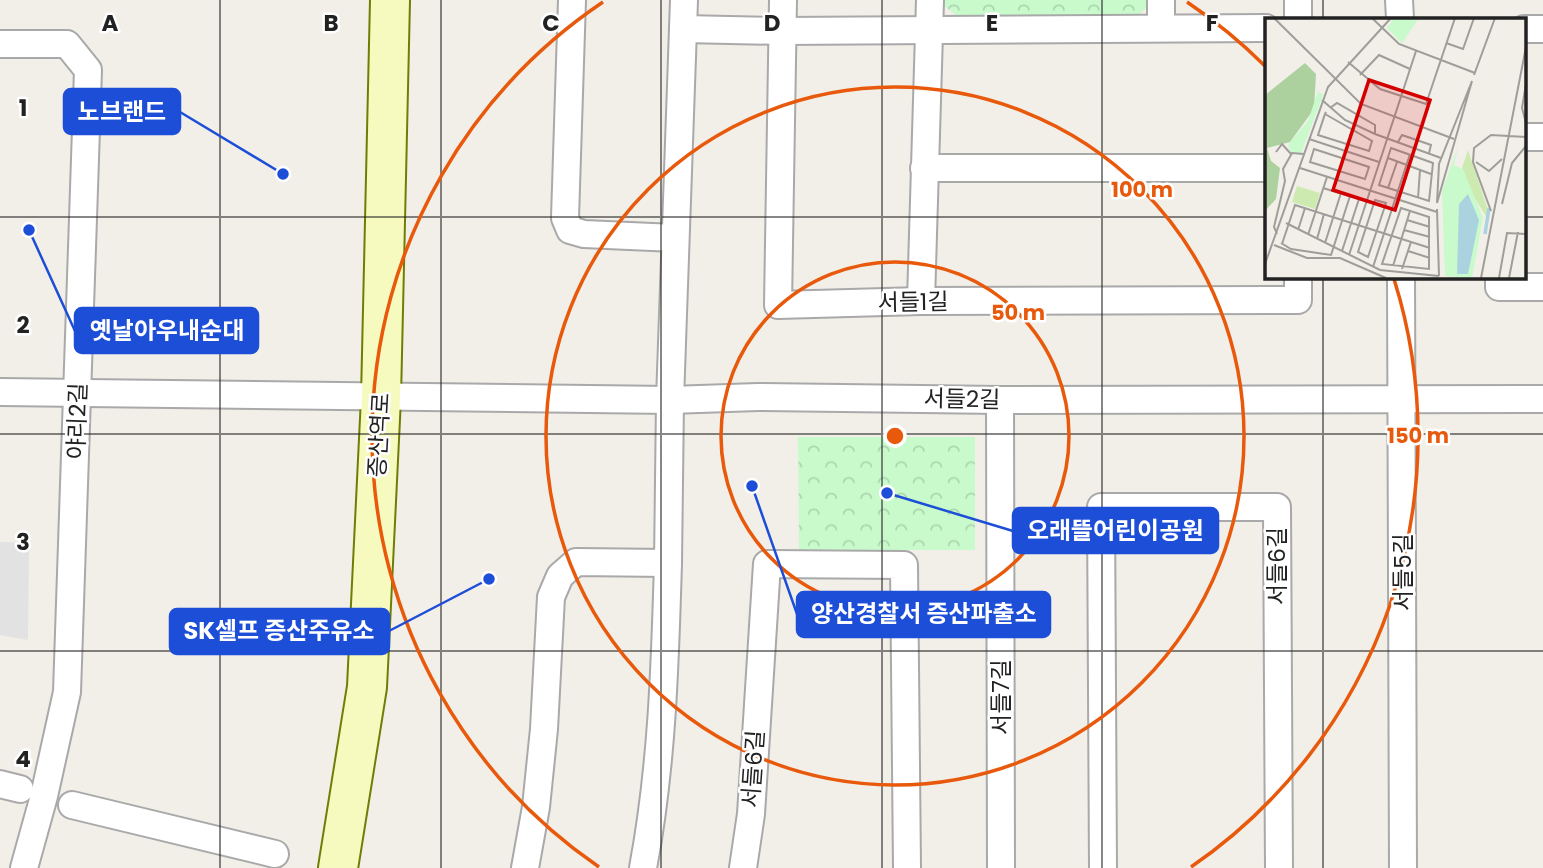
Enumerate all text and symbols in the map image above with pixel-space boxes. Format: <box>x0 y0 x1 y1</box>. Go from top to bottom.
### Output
text: A <box>102 7 119 39</box>
text: B <box>323 7 339 39</box>
text: C <box>542 7 560 39</box>
text: D <box>764 7 780 39</box>
text: E <box>986 7 998 39</box>
text: F <box>1206 7 1218 39</box>
inset map <box>1265 18 1526 278</box>
callout: 노브랜드 <box>64 89 180 134</box>
text: 1 <box>19 92 27 124</box>
text: 노브랜드 <box>78 95 166 128</box>
text: 100 m <box>1111 175 1173 204</box>
street label: 서들1길 <box>877 285 949 319</box>
text: 50 m <box>991 298 1045 327</box>
callout: 옛날아우내순대 <box>75 308 258 353</box>
text: 2 <box>16 309 30 341</box>
text: 옛날아우내순대 <box>90 314 244 347</box>
street label: 야리2길 <box>60 382 94 460</box>
street label: 서들2길 <box>923 382 1001 416</box>
street label: 증산역로 <box>361 392 397 478</box>
text: 150 m <box>1387 421 1449 450</box>
centre of rings <box>883 424 907 448</box>
callout: 오래뜰어린이공원 <box>1013 508 1218 553</box>
text: 오래뜰어린이공원 <box>1027 514 1203 547</box>
text: 3 <box>16 526 30 558</box>
street label: 서들6길 <box>1261 527 1293 605</box>
street label: 서들5길 <box>1387 533 1419 611</box>
callout: 양산경찰서 증산파출소 <box>797 592 1050 637</box>
text: 양산경찰서 증산파출소 <box>811 597 1037 630</box>
callout: SK셀프 증산주유소 <box>170 609 389 654</box>
text: SK셀프 증산주유소 <box>183 614 375 647</box>
street label: 서들7길 <box>985 659 1017 735</box>
street label: 서들6길 <box>734 729 772 809</box>
text: 4 <box>15 743 31 775</box>

